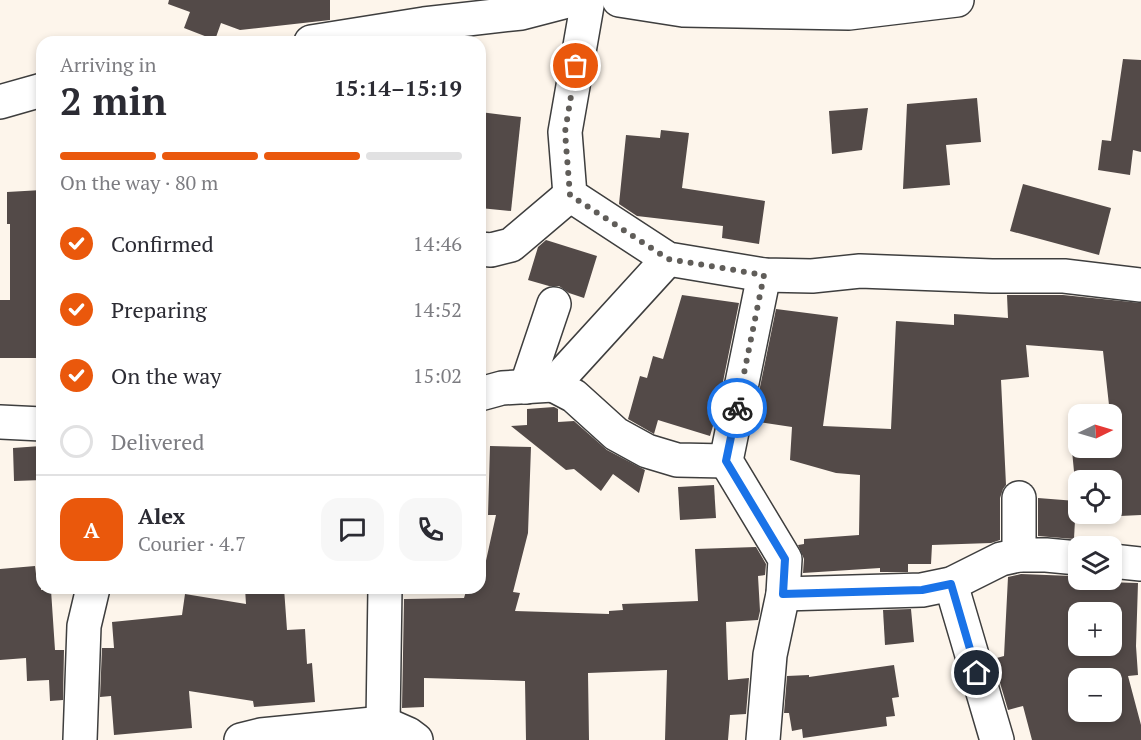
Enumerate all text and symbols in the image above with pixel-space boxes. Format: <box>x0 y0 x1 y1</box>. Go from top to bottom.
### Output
pin <box>550 40 601 91</box>
icon: bag <box>559 49 592 82</box>
text: Arriving in <box>60 51 156 78</box>
text: 15:14–15:19 <box>334 73 462 102</box>
text: 2 min <box>60 74 167 126</box>
text: On the way · 80 m <box>60 169 218 196</box>
icon: check <box>60 227 93 260</box>
text: Confirmed <box>111 229 214 258</box>
text: 14:46 <box>413 230 462 257</box>
icon: check <box>60 293 93 326</box>
text: Preparing <box>111 295 207 324</box>
text: 14:52 <box>413 296 462 323</box>
icon: check <box>60 359 93 392</box>
text: On the way <box>111 361 221 390</box>
text: 15:02 <box>413 362 462 389</box>
courier <box>707 378 767 438</box>
icon: bike <box>721 392 754 425</box>
north arrow <box>1068 404 1122 458</box>
map controls <box>1068 404 1122 722</box>
text: Delivered <box>111 427 204 456</box>
button: locate <box>1068 470 1122 524</box>
button: chat <box>321 498 384 561</box>
button: phone <box>399 498 462 561</box>
text: Alex <box>138 501 185 530</box>
text: A <box>83 515 100 544</box>
text: Courier · 4.7 <box>138 530 246 557</box>
button: layers <box>1068 536 1122 590</box>
button: + <box>1068 602 1122 656</box>
pin <box>951 647 1002 698</box>
icon: home <box>960 656 993 689</box>
button: − <box>1068 668 1122 722</box>

